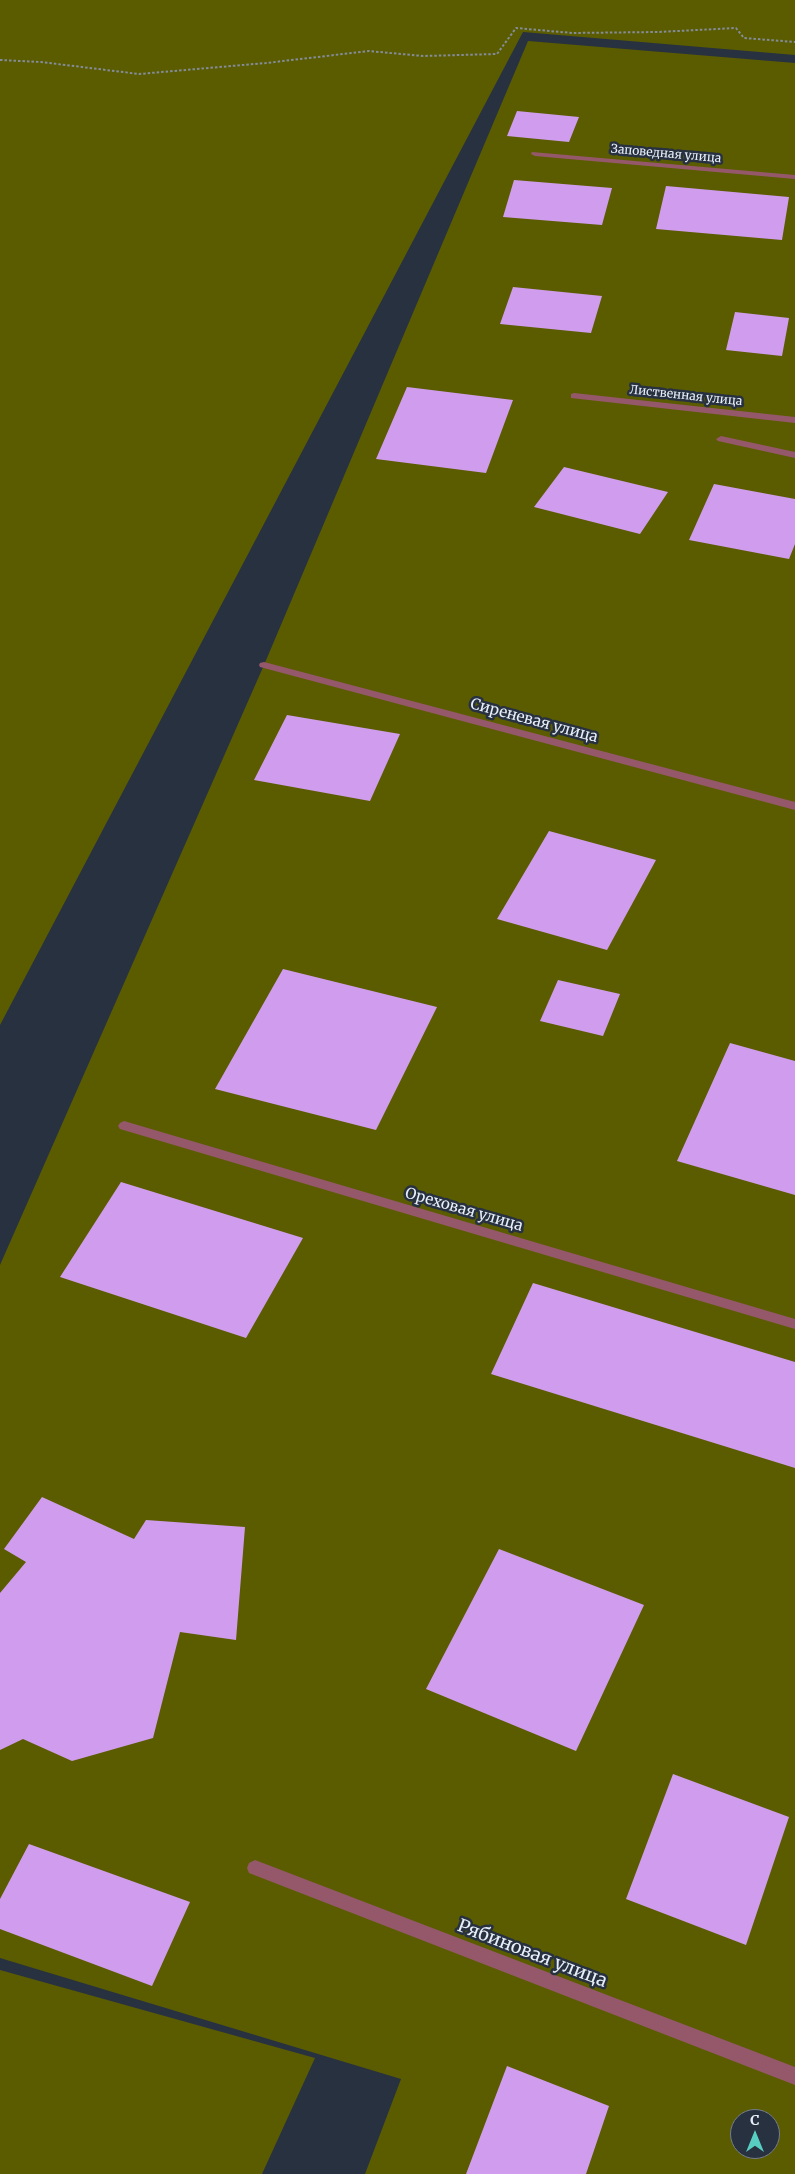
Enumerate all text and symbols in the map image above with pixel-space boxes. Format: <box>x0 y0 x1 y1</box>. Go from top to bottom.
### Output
street label: Заповедная улица <box>610 142 722 166</box>
street label: Лиственная улица <box>629 383 743 409</box>
street label: Сиреневая улица <box>468 695 600 747</box>
street label: Ореховая улица <box>403 1185 525 1235</box>
street label: Рябиновая улица <box>454 1916 610 1992</box>
north arrow <box>730 2109 780 2159</box>
text: С <box>750 2111 760 2129</box>

